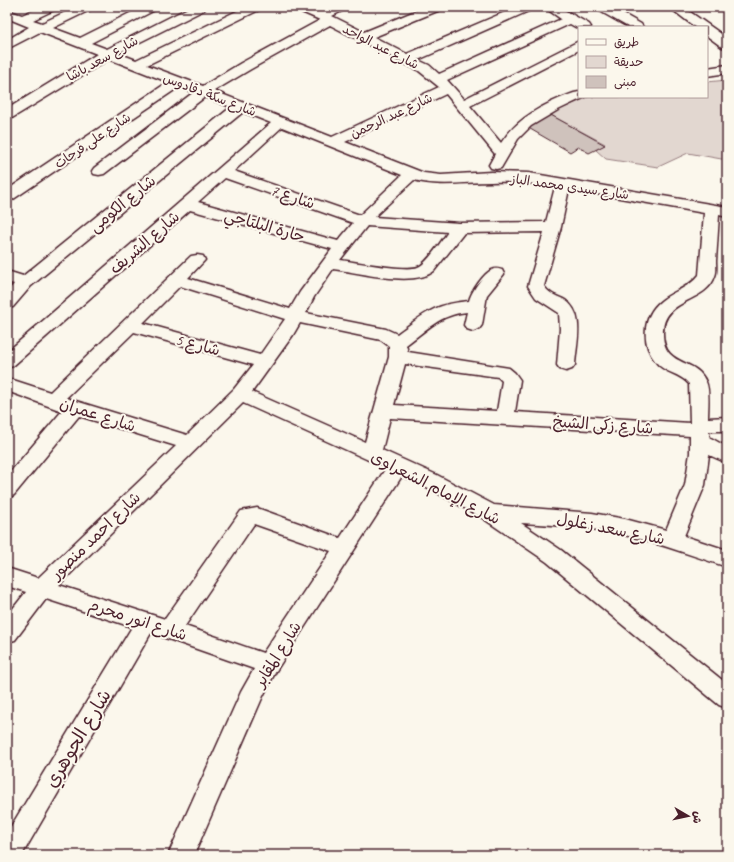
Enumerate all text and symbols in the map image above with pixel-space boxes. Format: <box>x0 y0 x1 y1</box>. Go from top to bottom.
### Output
street label: شارع عبد الواحد <box>339 21 421 74</box>
legend <box>578 26 708 98</box>
street label: شارع سعد باشا <box>64 33 142 86</box>
text: طريق <box>614 34 639 50</box>
text: حديقة <box>614 54 643 70</box>
street label: شارع سكة دقادوس <box>160 70 258 121</box>
text: مبنى <box>614 74 637 90</box>
street label: شارع عبد الرحمن <box>348 90 436 143</box>
street label: شارع على فرحات <box>51 109 134 173</box>
street label: شارع الكومى <box>85 171 161 238</box>
street label: شارع سيدى محمد الباز <box>509 171 630 204</box>
street label: شارع 7 <box>267 180 318 215</box>
street label: حارة البلتاجي <box>221 205 307 251</box>
street label: شارع الشريف <box>106 207 184 279</box>
street label: شارع 5 <box>173 329 222 362</box>
street label: شارع عمران <box>57 393 138 438</box>
street label: شارع زكى الشيخ <box>552 412 654 439</box>
street label: شارع الإمام الشعراوى <box>367 447 504 531</box>
street label: شارع احمد منصور <box>45 488 146 586</box>
street label: شارع سعد زغلول <box>555 509 667 550</box>
street label: شارع انور محرم <box>85 595 189 647</box>
street label: شارع المقابر <box>249 618 307 693</box>
street label: شارع الجوهري <box>39 685 118 793</box>
north arrow <box>668 796 708 836</box>
text: ش <box>690 810 706 825</box>

